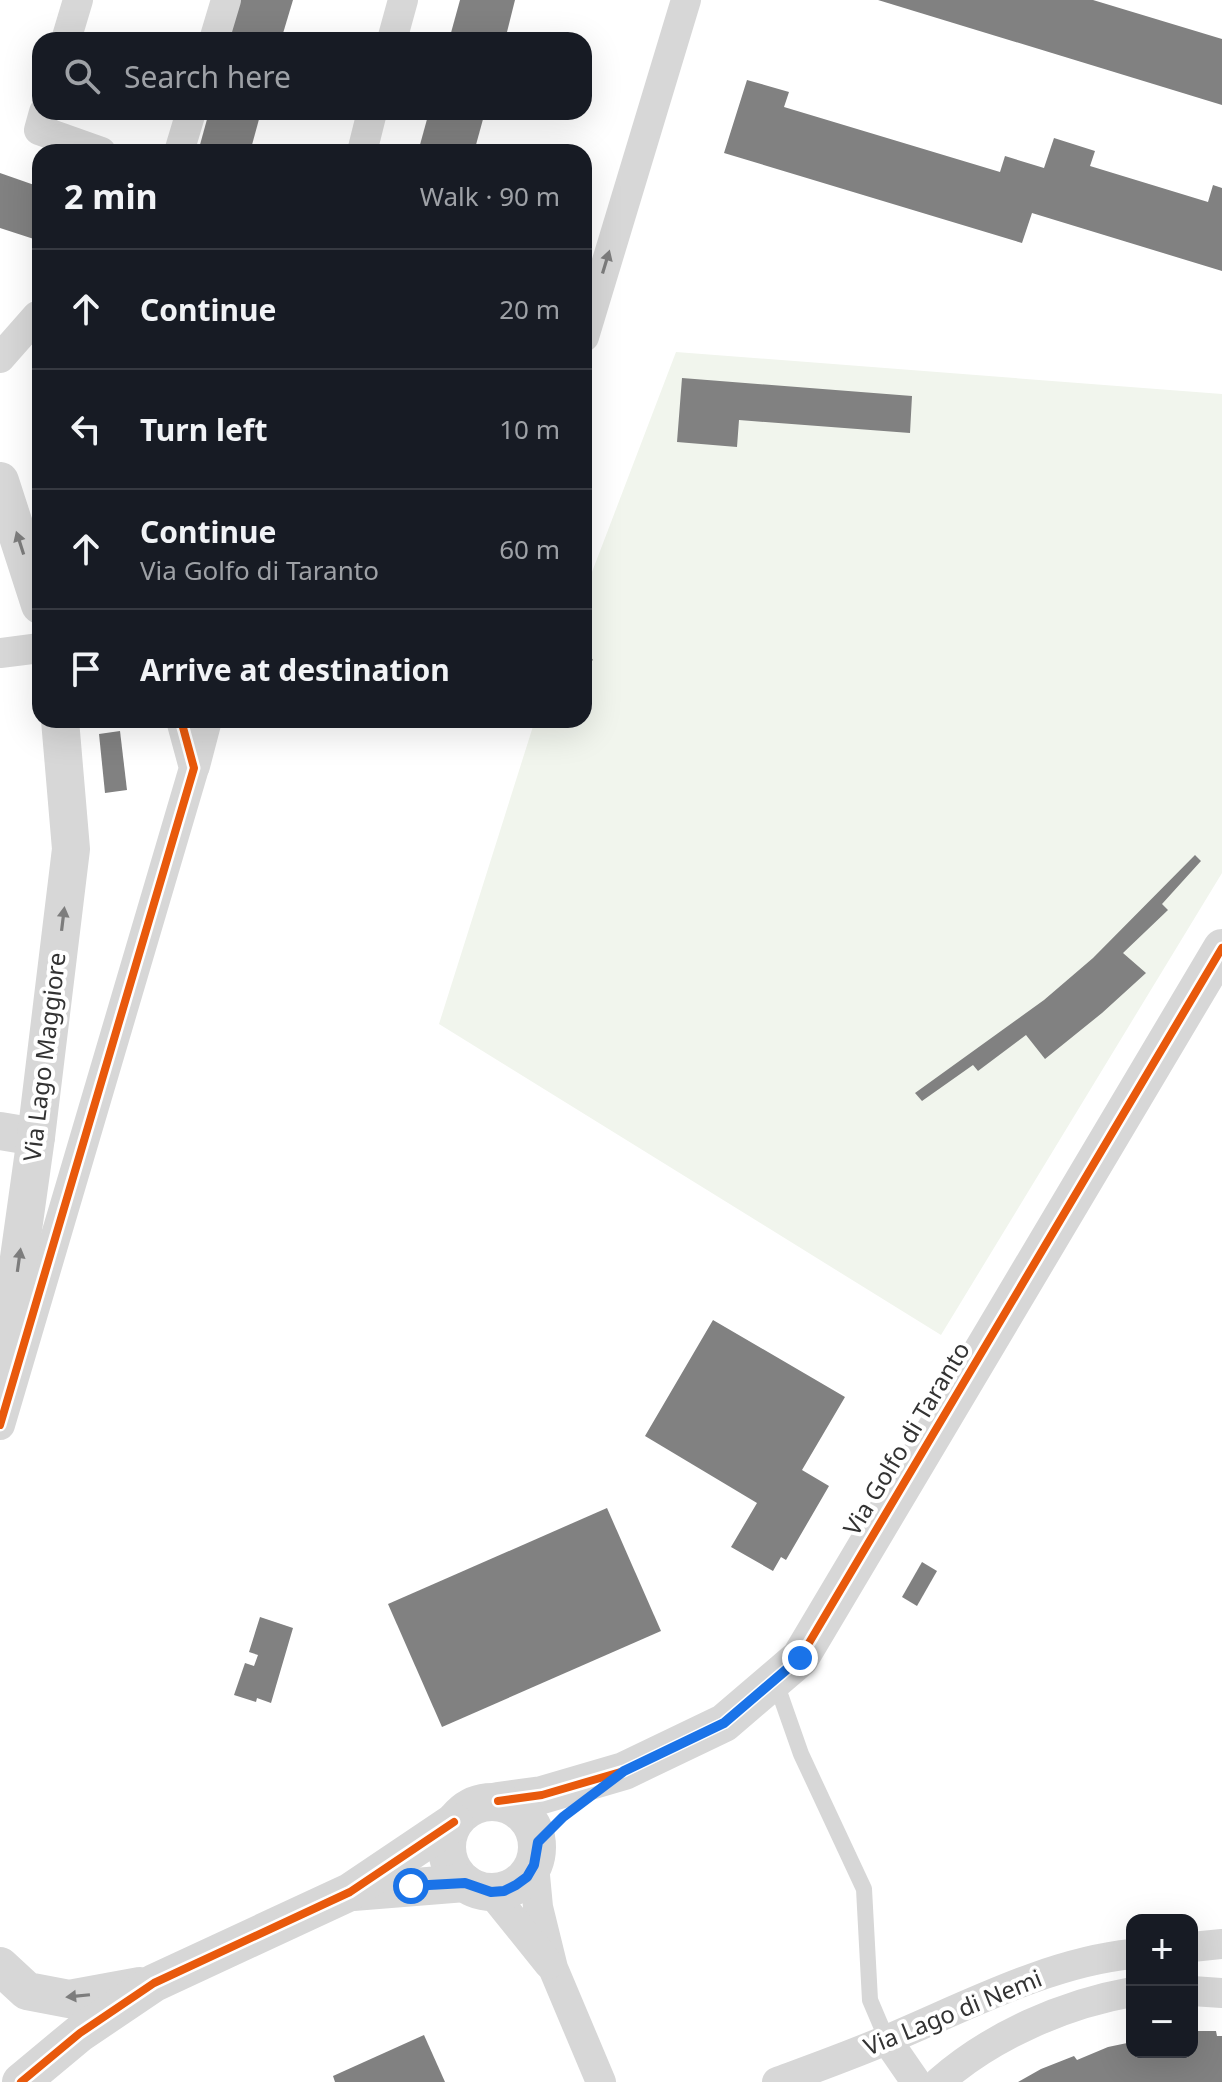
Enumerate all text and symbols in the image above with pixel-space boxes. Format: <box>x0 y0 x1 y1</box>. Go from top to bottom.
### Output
search box <box>32 32 592 120</box>
icon: search <box>60 54 104 98</box>
text: Search here <box>124 56 291 97</box>
text: 2 min <box>64 173 158 219</box>
text: Walk · 90 m <box>420 178 560 214</box>
one-way arrow <box>601 250 613 274</box>
icon: ahead <box>64 287 108 331</box>
text: Continue <box>140 289 276 330</box>
text: 20 m <box>499 291 560 327</box>
icon: left <box>64 407 108 451</box>
text: Turn left <box>140 409 268 450</box>
text: 10 m <box>499 411 560 447</box>
text: Continue <box>140 511 276 552</box>
icon: ahead <box>64 527 108 571</box>
one-way arrow <box>13 530 26 554</box>
text: 60 m <box>499 531 560 567</box>
text: Via Golfo di Taranto <box>140 552 379 588</box>
icon: arrive <box>64 647 108 691</box>
text: Arrive at destination <box>140 649 450 690</box>
one-way arrow <box>56 906 69 931</box>
street label: Via Lago Maggiore <box>14 950 73 1163</box>
one-way arrow <box>13 1248 26 1273</box>
street label: Via Golfo di Taranto <box>835 1335 977 1541</box>
route end <box>782 1640 818 1676</box>
route start <box>393 1868 429 1904</box>
map controls <box>1126 1914 1198 2058</box>
button: + <box>1126 1914 1198 1986</box>
street label: Via Lago di Nemi <box>858 1961 1046 2062</box>
button: − <box>1126 1986 1198 2058</box>
one-way arrow <box>65 1990 90 2003</box>

